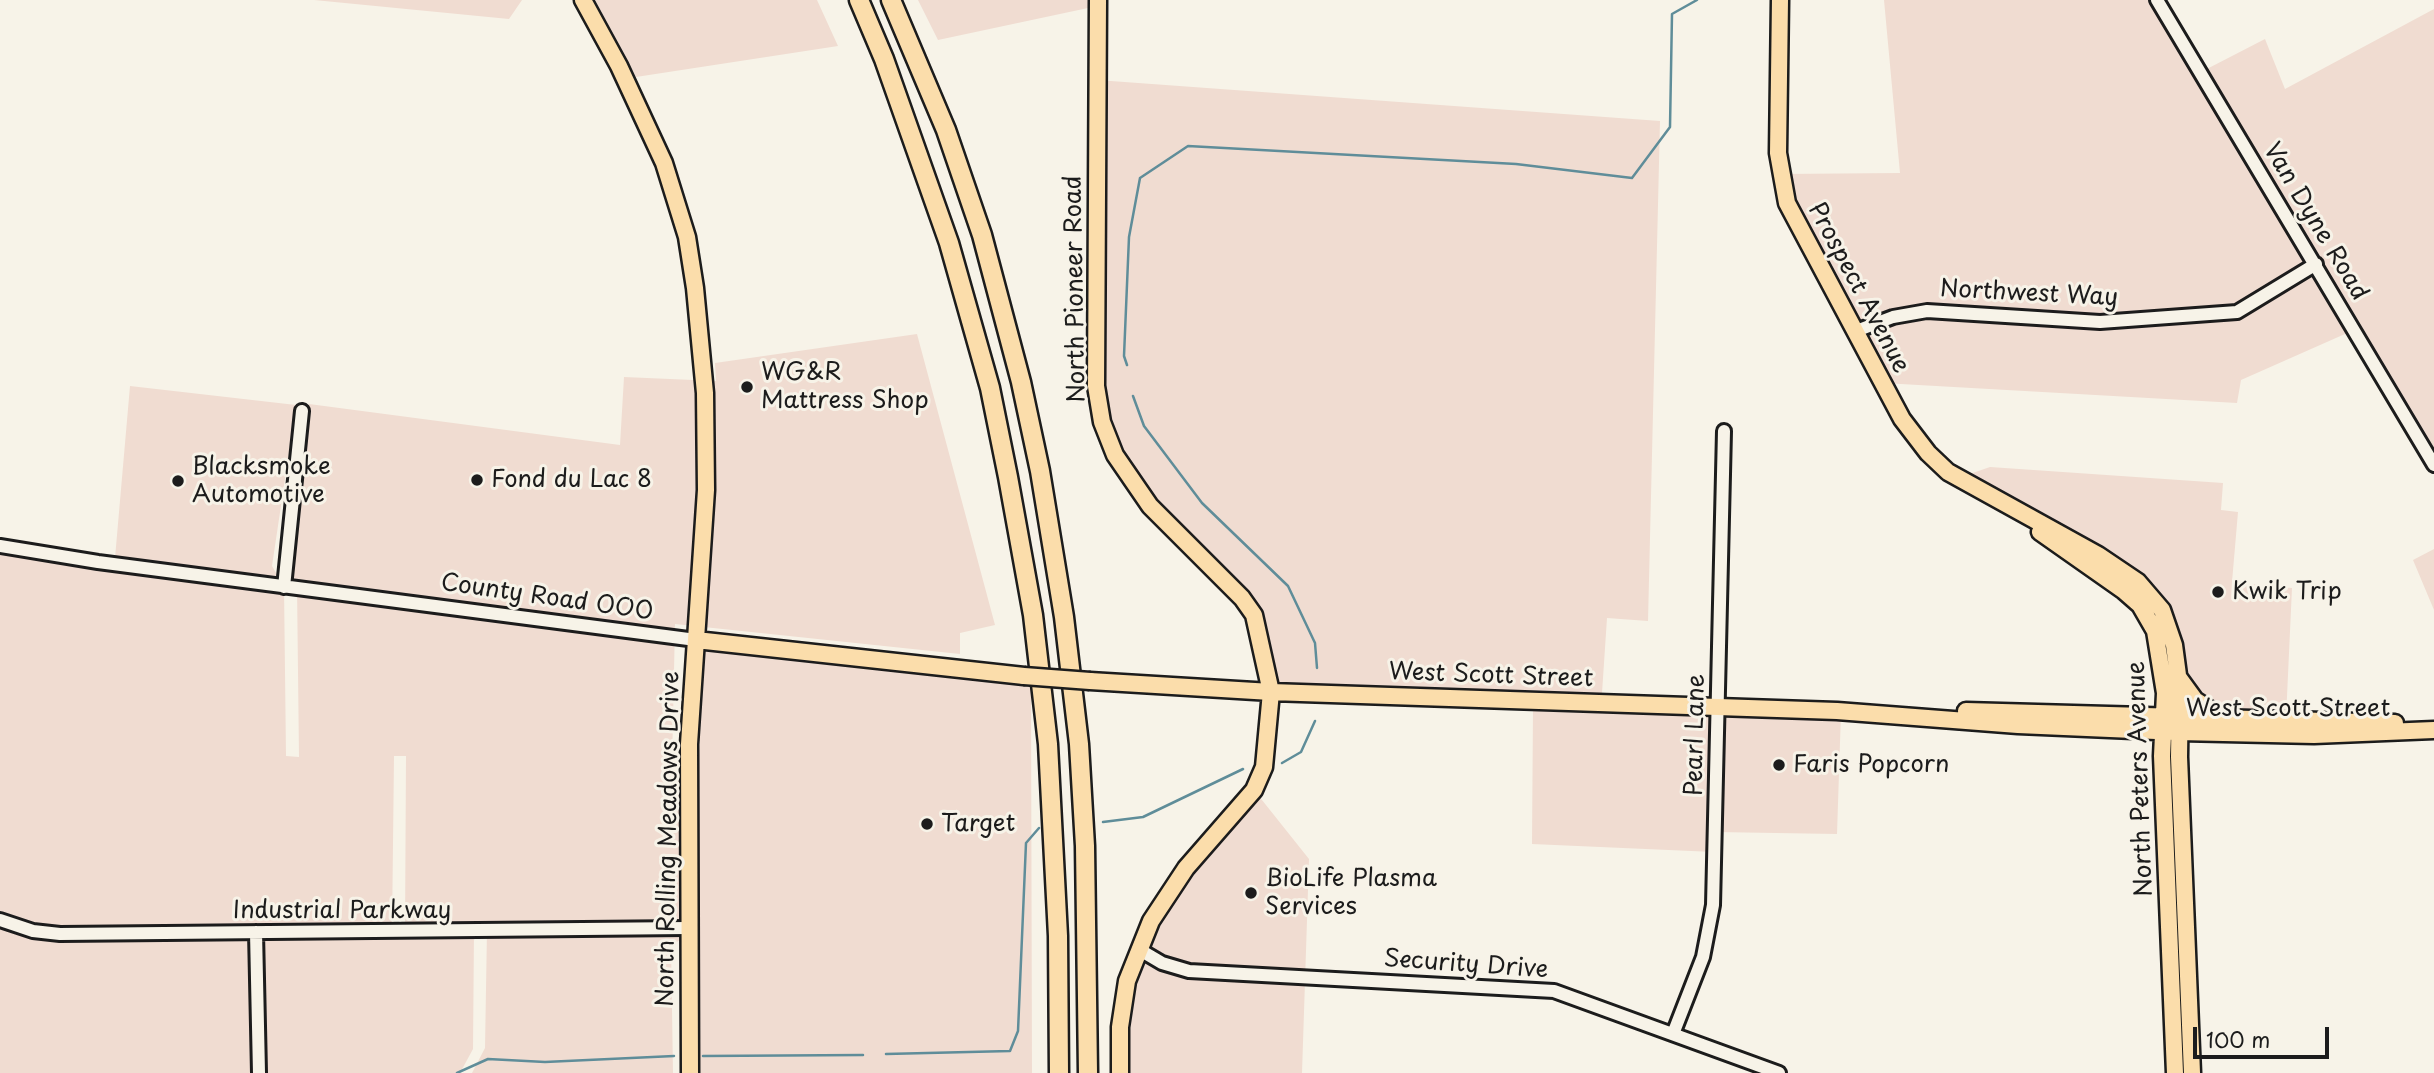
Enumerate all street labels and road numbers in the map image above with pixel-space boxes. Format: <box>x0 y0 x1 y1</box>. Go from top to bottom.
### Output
street label: Van Dyne Road <box>2257 138 2373 306</box>
street label: North Pioneer Road <box>1060 175 1092 403</box>
street label: Prospect Avenue <box>1801 198 1915 378</box>
street label: Northwest Way <box>1939 275 2119 313</box>
street label: County Road OOO <box>439 569 655 627</box>
street label: West Scott Street <box>1388 658 1594 694</box>
street label: North Peters Avenue <box>2122 661 2160 897</box>
street label: North Rolling Meadows Drive <box>652 671 686 1007</box>
street label: Pearl Lane <box>1681 674 1711 796</box>
street label: West Scott Street <box>2186 695 2390 723</box>
street label: Industrial Parkway <box>233 897 451 925</box>
street label: Security Drive <box>1383 945 1549 985</box>

